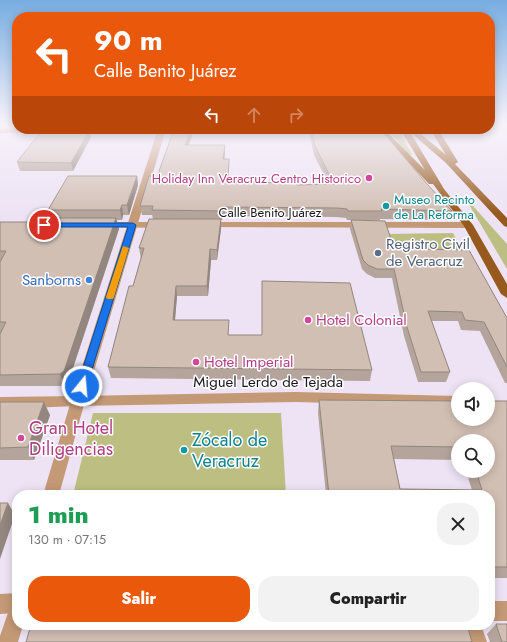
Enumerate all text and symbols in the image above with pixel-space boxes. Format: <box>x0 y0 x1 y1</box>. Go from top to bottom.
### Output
text: 90 m <box>94 20 163 61</box>
icon: left <box>28 28 80 80</box>
text: Calle Benito Juárez <box>94 58 237 84</box>
icon: left <box>201 104 223 126</box>
icon: ahead <box>243 104 265 126</box>
icon: right <box>285 104 307 126</box>
place label: Holiday Inn Veracruz Centro Historico <box>152 169 361 188</box>
marker: Holiday Inn Veracruz Centro Historico <box>364 173 374 183</box>
place label: Museo Recinto de La Reforma <box>394 190 475 224</box>
marker: Museo Recinto de La Reforma <box>381 201 391 211</box>
street label: Calle Benito Juárez <box>219 203 322 222</box>
pin <box>27 208 61 242</box>
icon: arrive <box>33 214 55 236</box>
place label: Registro Civil de Veracruz <box>386 233 470 272</box>
marker: Registro Civil de Veracruz <box>373 248 383 258</box>
place label: Sanborns <box>22 269 81 291</box>
marker: Sanborns <box>84 275 94 285</box>
place label: Hotel Colonial <box>316 309 407 331</box>
marker: Hotel Colonial <box>303 315 313 325</box>
place label: Hotel Imperial <box>204 351 294 373</box>
marker: Hotel Imperial <box>191 357 201 367</box>
position arrow <box>61 365 103 407</box>
street label: Miguel Lerdo de Tejada <box>193 371 343 393</box>
map controls <box>451 382 495 478</box>
button: sound <box>451 382 495 426</box>
place label: Gran Hotel Diligencias <box>29 415 113 462</box>
place label: Zócalo de Veracruz <box>192 427 267 474</box>
marker: Gran Hotel Diligencias <box>16 433 26 443</box>
button: search <box>451 434 495 478</box>
marker: Zócalo de Veracruz <box>179 445 189 455</box>
text: 1 min <box>28 497 89 532</box>
button: close <box>437 503 479 545</box>
text: 130 m · 07:15 <box>28 530 106 549</box>
button: Salir <box>28 576 250 622</box>
button: Compartir <box>258 576 479 622</box>

